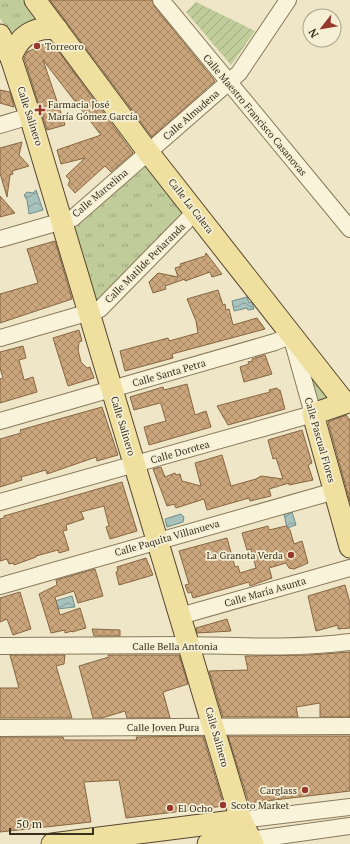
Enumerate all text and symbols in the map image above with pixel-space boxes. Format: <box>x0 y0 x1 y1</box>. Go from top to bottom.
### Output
north arrow <box>302 8 342 48</box>
text: N <box>305 25 322 40</box>
place label: Torreoro <box>45 40 84 53</box>
marker: Torreoro <box>32 41 42 51</box>
street label: Calle Maestro Francisco Casanovas <box>200 51 310 179</box>
street label: Calle Salinero <box>14 85 46 148</box>
street label: Calle Almudena <box>160 87 222 143</box>
place label: Farmacia José María Gómez García <box>48 98 138 123</box>
marker: Farmacia José María Gómez García <box>35 105 45 115</box>
street label: Calle Marcelina <box>69 166 131 220</box>
street label: Calle La Calera <box>165 176 217 236</box>
street label: Calle Matilde Peñaranda <box>102 220 188 306</box>
street label: Calle Santa Petra <box>131 356 207 390</box>
street label: Calle Salinero <box>108 395 138 458</box>
street label: Calle Pascual Flores <box>302 396 338 484</box>
street label: Calle Dorotea <box>149 437 211 467</box>
street label: Calle Paquita Villanueva <box>113 517 221 559</box>
place label: La Granota Verda <box>207 549 283 562</box>
marker: La Granota Verda <box>286 550 296 560</box>
street label: Calle María Asunta <box>223 574 307 610</box>
street label: Calle Bella Antonia <box>132 640 218 653</box>
street label: Calle Salinero <box>202 706 232 769</box>
street label: Calle Joven Pura <box>127 721 199 734</box>
place label: Carglass <box>260 784 297 797</box>
marker: Carglass <box>300 785 310 795</box>
place label: Scoto Market <box>231 799 290 812</box>
marker: Scoto Market <box>218 800 228 810</box>
place label: El Ocho <box>178 802 213 815</box>
marker: El Ocho <box>165 803 175 813</box>
scale bar <box>10 810 93 836</box>
text: 50 m <box>16 816 43 831</box>

